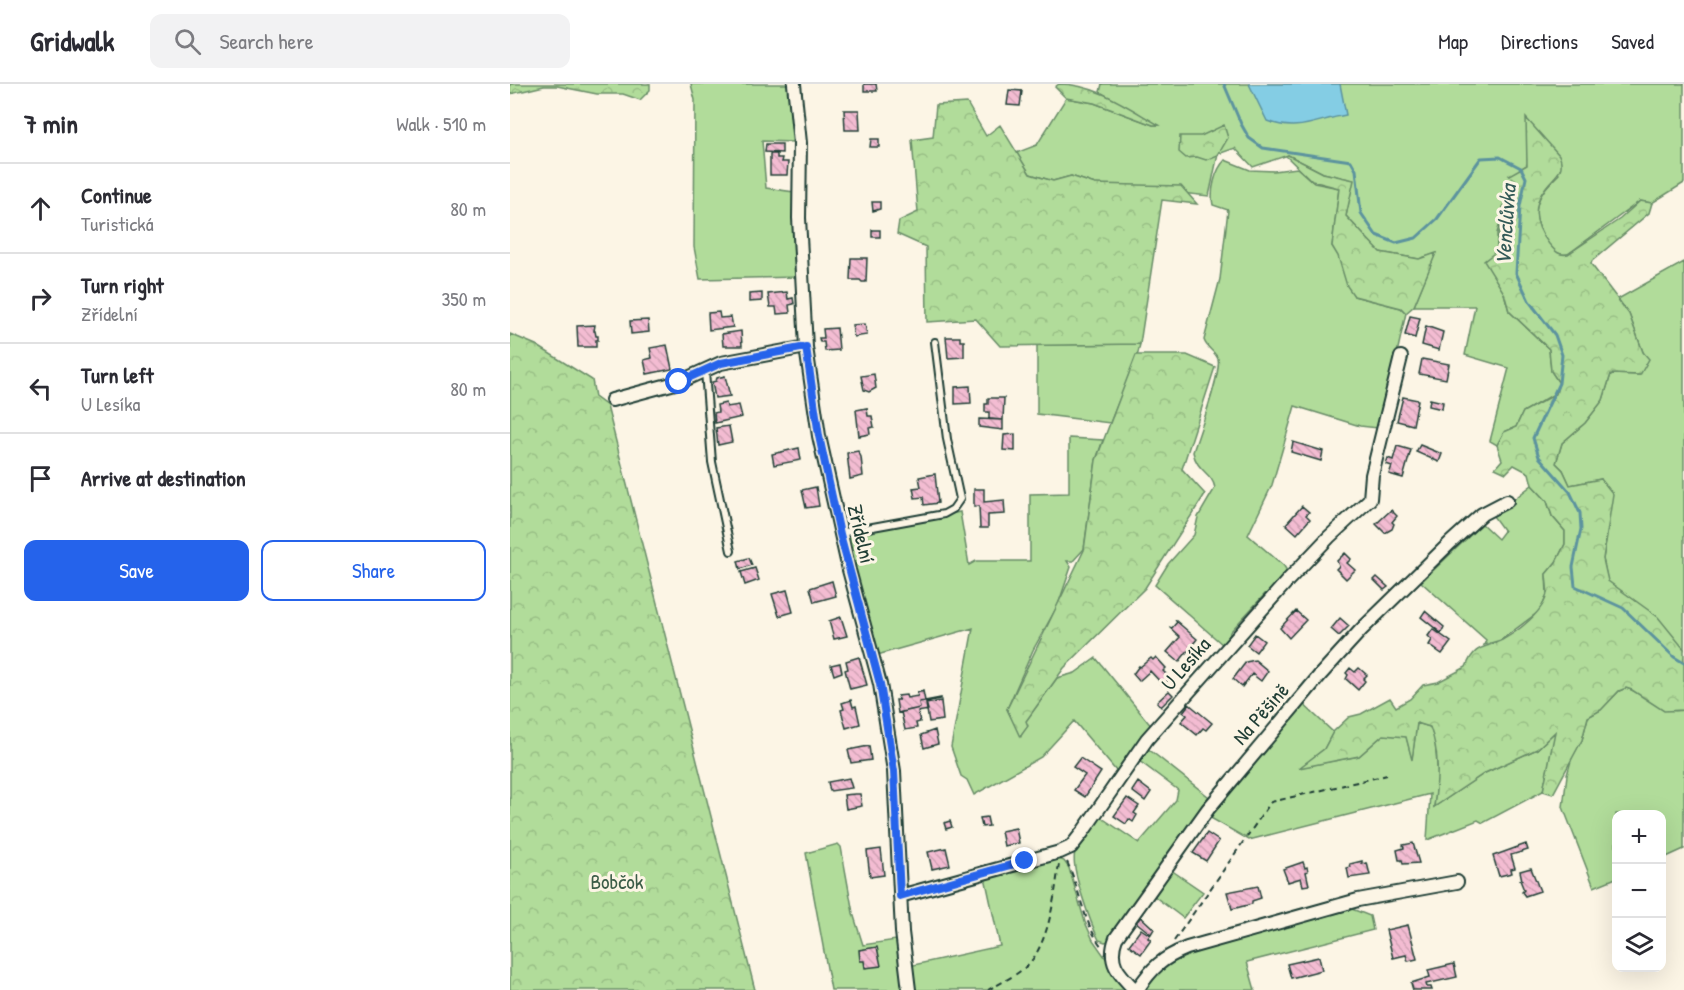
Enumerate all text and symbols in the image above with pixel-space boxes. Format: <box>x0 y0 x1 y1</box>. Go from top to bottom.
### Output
search box <box>150 14 570 68</box>
text: Gridwalk <box>30 22 114 60</box>
icon: search <box>171 25 204 58</box>
text: Search here <box>219 26 313 56</box>
text: Map <box>1438 27 1468 56</box>
text: Directions <box>1501 27 1578 56</box>
text: Saved <box>1611 27 1654 56</box>
text: 7 min <box>24 106 78 141</box>
text: Walk · 510 m <box>396 110 486 137</box>
text: Continue <box>81 180 152 210</box>
water label: Venclůvka <box>1487 181 1523 266</box>
icon: ahead <box>24 192 57 225</box>
text: 80 m <box>450 195 486 222</box>
text: Turistická <box>81 210 154 237</box>
text: Turn right <box>81 270 164 300</box>
icon: right <box>24 282 57 315</box>
text: 350 m <box>441 285 486 312</box>
text: Zřídelní <box>81 300 138 327</box>
text: Turn left <box>81 360 154 390</box>
route start <box>665 368 691 394</box>
icon: left <box>24 372 57 405</box>
text: 80 m <box>450 375 486 402</box>
text: U Lesíka <box>81 390 140 417</box>
icon: arrive <box>24 462 57 495</box>
text: Arrive at destination <box>81 463 246 493</box>
street label: Zřídelní <box>841 502 882 566</box>
button: Save <box>24 540 249 601</box>
button: Share <box>261 540 486 601</box>
street label: U Lesíka <box>1154 631 1217 697</box>
street label: Na Pěšině <box>1226 676 1296 751</box>
map controls <box>1612 810 1666 972</box>
button: + <box>1612 810 1666 864</box>
route end <box>1011 847 1037 873</box>
button: − <box>1612 864 1666 918</box>
park label: Bobčok <box>590 867 644 896</box>
button: layers <box>1612 918 1666 972</box>

